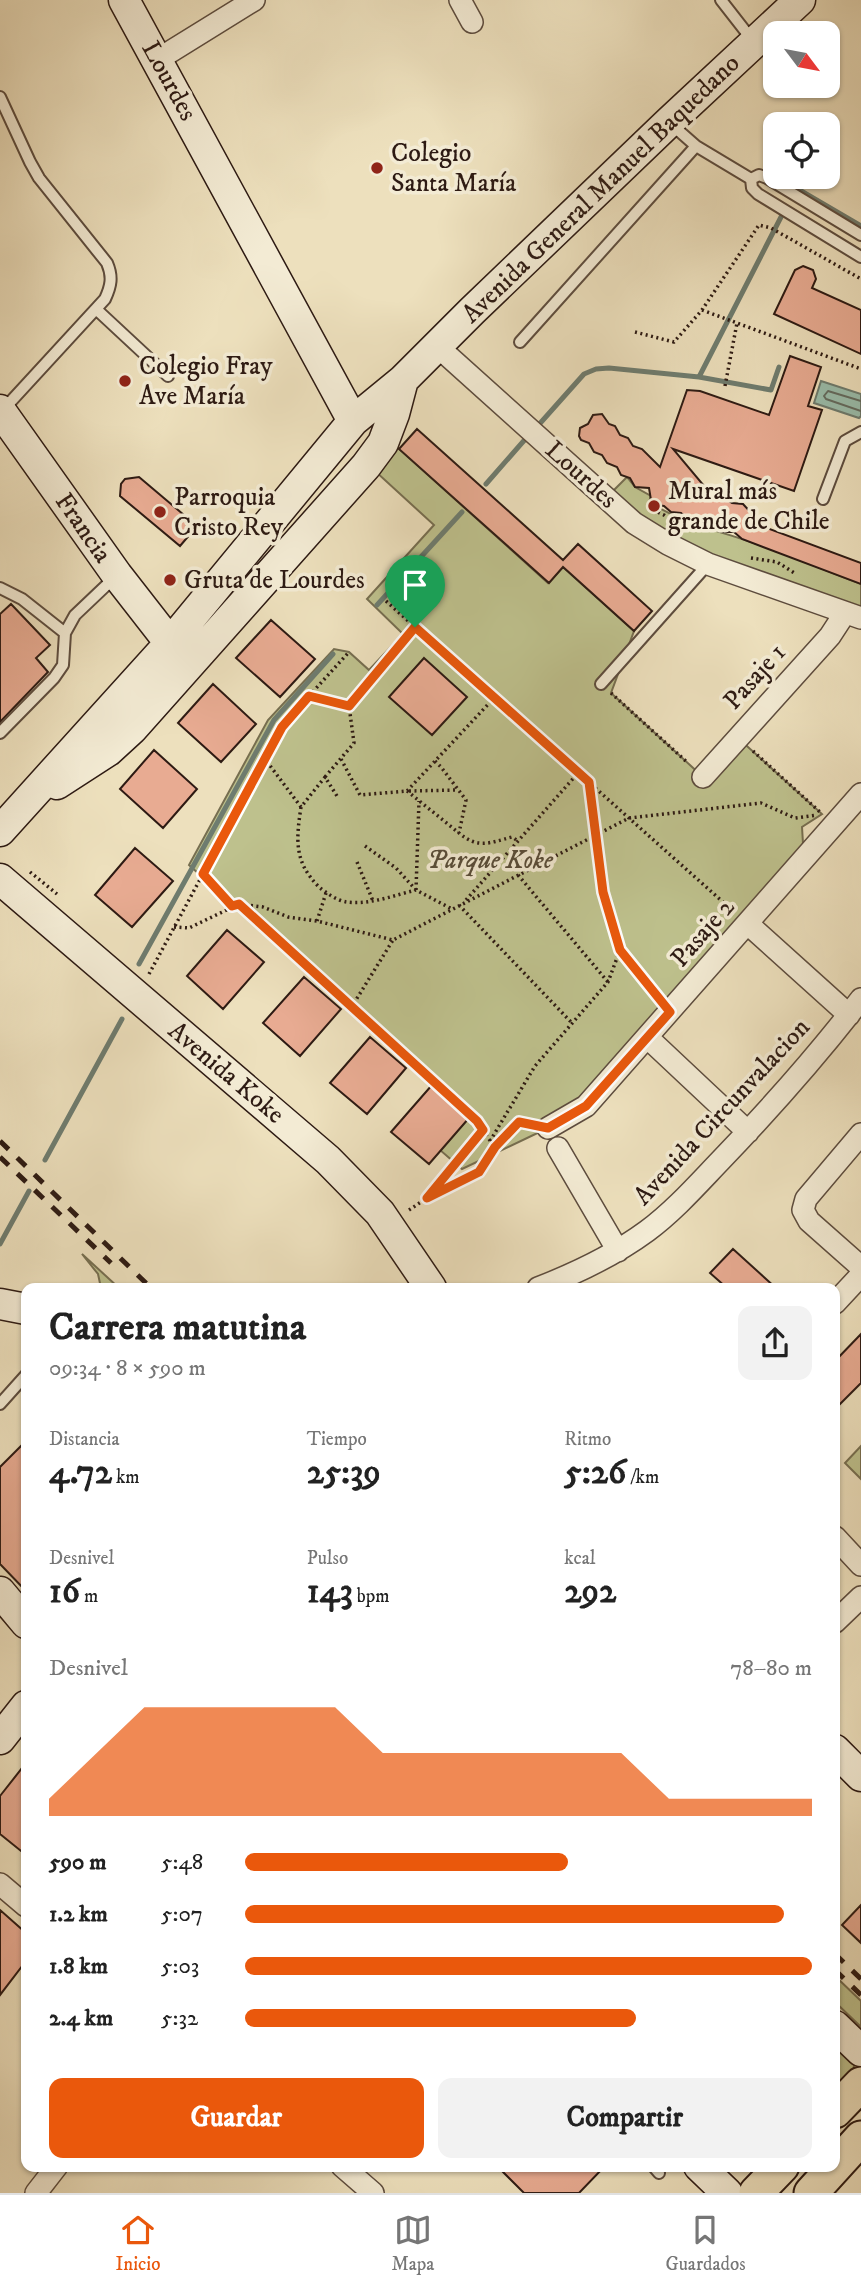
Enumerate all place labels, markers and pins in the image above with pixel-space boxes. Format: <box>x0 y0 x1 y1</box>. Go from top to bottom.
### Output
place label: Colegio Santa María <box>391 137 516 200</box>
marker: Colegio Santa María <box>369 160 385 176</box>
place label: Colegio Fray Ave María <box>139 350 273 413</box>
marker: Colegio Fray Ave María <box>117 373 133 389</box>
place label: Mural más grande de Chile <box>668 475 830 538</box>
place label: Parroquia Cristo Rey <box>174 481 284 544</box>
marker: Mural más grande de Chile <box>646 498 662 514</box>
marker: Parroquia Cristo Rey <box>152 504 168 520</box>
pin <box>385 555 445 627</box>
place label: Gruta de Lourdes <box>184 564 365 597</box>
marker: Gruta de Lourdes <box>162 572 178 588</box>

